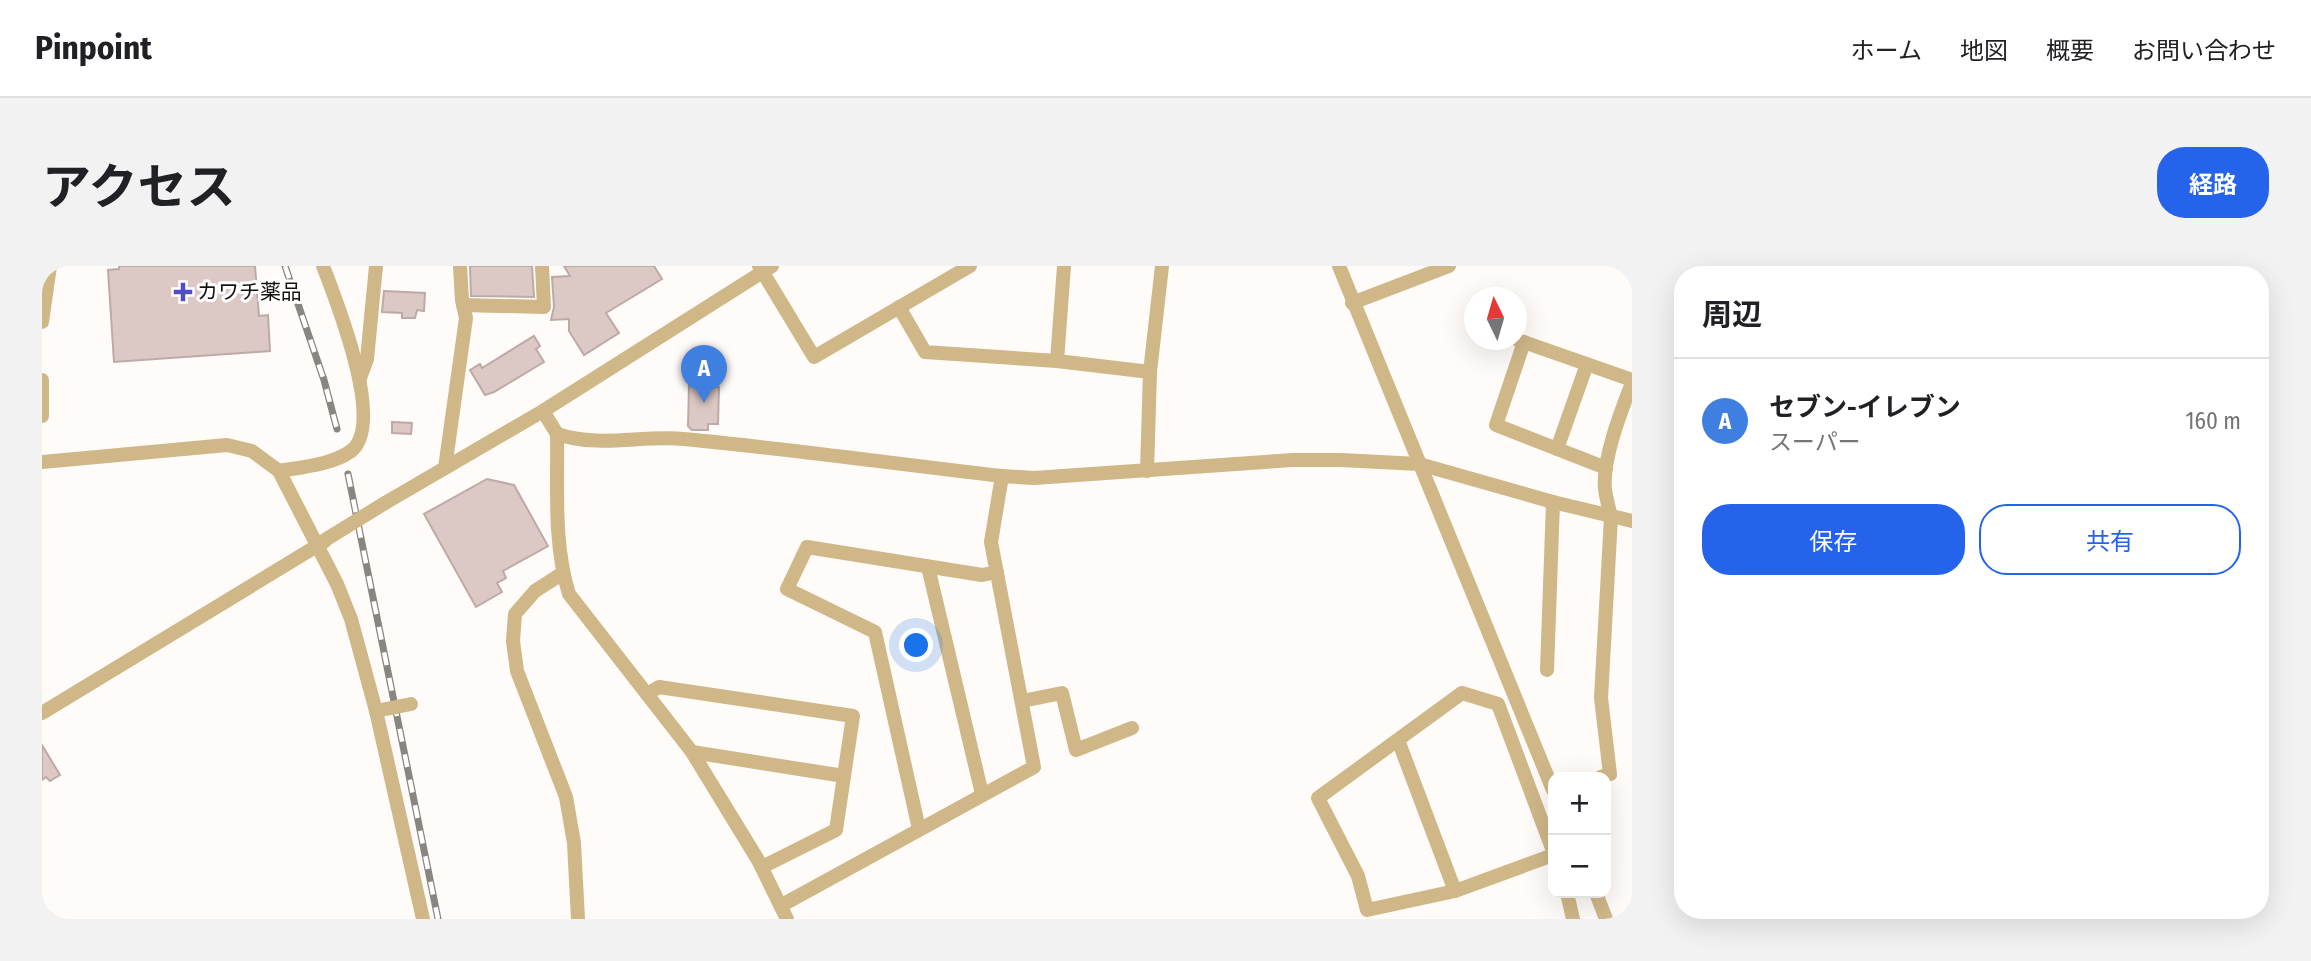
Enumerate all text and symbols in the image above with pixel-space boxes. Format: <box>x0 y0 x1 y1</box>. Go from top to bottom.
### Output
text: Pinpoint <box>35 28 152 68</box>
text: ホーム <box>1851 37 1922 65</box>
text: 地図 <box>1960 37 2008 65</box>
text: 概要 <box>2046 37 2094 65</box>
text: お問い合わせ <box>2132 37 2276 65</box>
button: 経路 <box>2157 147 2269 218</box>
text: アクセス <box>42 158 236 217</box>
place label: カワチ薬品 <box>197 279 302 305</box>
marker: カワチ薬品 <box>175 284 191 300</box>
north arrow <box>1464 287 1527 350</box>
text: 周辺 <box>1702 297 1762 333</box>
pin: A <box>681 345 727 403</box>
text: セブン-イレブン <box>1769 392 1961 423</box>
text: A <box>1719 407 1731 435</box>
text: 160 m <box>2186 407 2241 435</box>
text: スーパー <box>1769 428 1861 456</box>
button: 保存 <box>1702 504 1965 575</box>
button: 共有 <box>1979 504 2241 575</box>
your location <box>899 628 933 662</box>
map controls <box>1548 772 1611 898</box>
button: + <box>1548 772 1611 835</box>
button: − <box>1548 835 1611 898</box>

